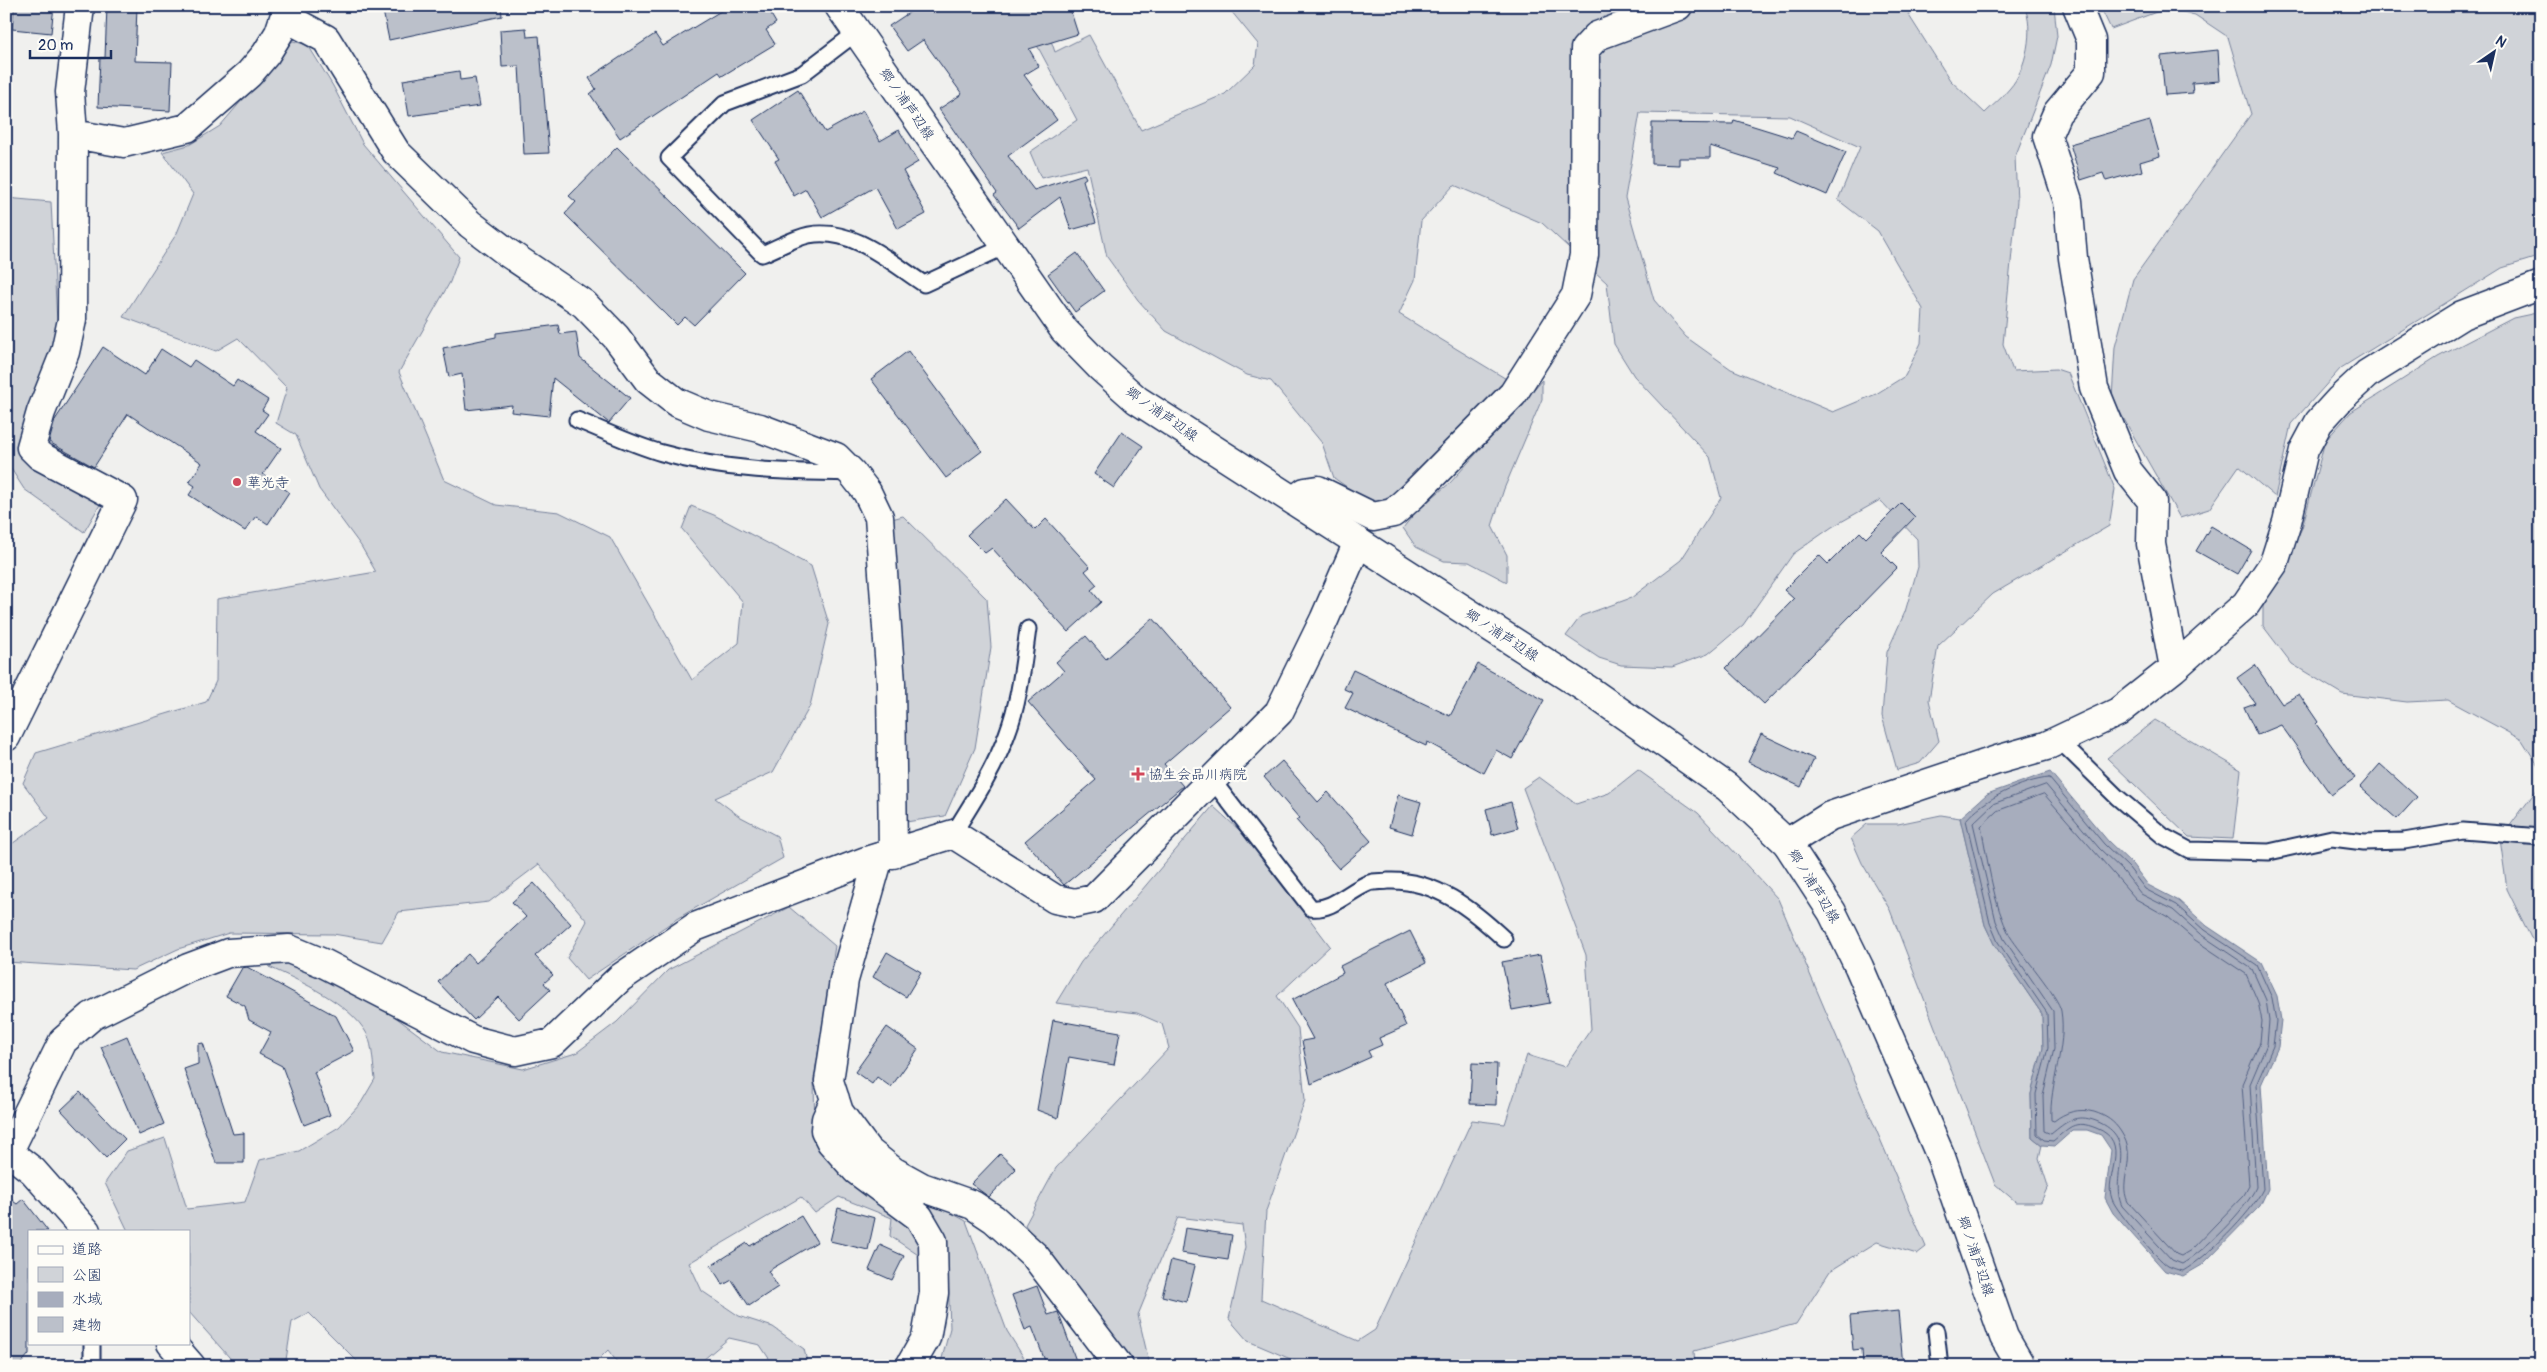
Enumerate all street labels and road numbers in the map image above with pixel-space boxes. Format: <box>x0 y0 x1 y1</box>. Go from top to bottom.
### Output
street label: 郷ノ浦芦辺線 <box>876 65 938 143</box>
street label: 郷ノ浦芦辺線 <box>1123 383 1201 445</box>
street label: 郷ノ浦芦辺線 <box>1462 605 1542 665</box>
street label: 郷ノ浦芦辺線 <box>1785 846 1843 926</box>
street label: 郷ノ浦芦辺線 <box>1954 1214 1998 1298</box>

